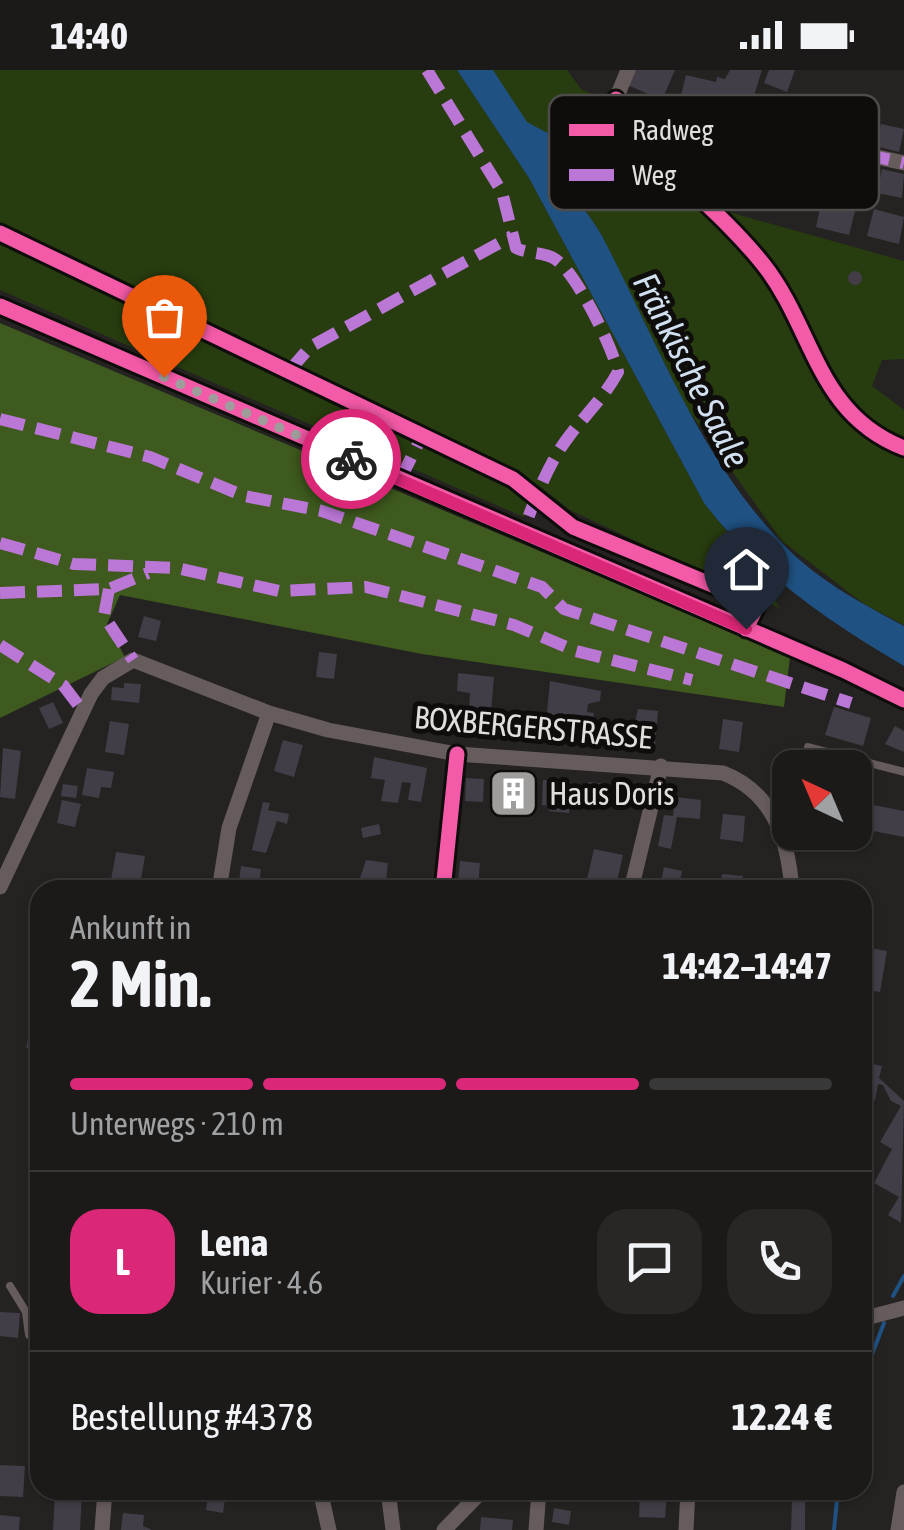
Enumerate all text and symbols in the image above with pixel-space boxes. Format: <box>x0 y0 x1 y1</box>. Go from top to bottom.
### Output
text: 14:40 <box>50 14 128 57</box>
legend <box>549 95 879 210</box>
text: Radweg <box>632 114 713 146</box>
text: Weg <box>632 159 676 191</box>
water label: Fränkische Saale <box>626 266 758 474</box>
pin <box>122 275 207 378</box>
icon: bag <box>137 290 192 345</box>
courier <box>301 409 401 509</box>
icon: bike <box>324 432 379 487</box>
pin <box>704 527 789 630</box>
icon: home <box>719 542 774 597</box>
street label: BOXBERGERSTRASSE <box>413 698 654 756</box>
north arrow <box>772 750 872 850</box>
map controls <box>772 750 872 850</box>
building icon: Haus Doris <box>488 767 540 819</box>
place label: Haus Doris <box>549 775 675 812</box>
text: Ankunft in <box>70 909 192 946</box>
text: 14:42–14:47 <box>662 944 832 987</box>
text: 2 Min. <box>70 946 211 1021</box>
text: Unterwegs · 210 m <box>70 1105 284 1142</box>
button: chat <box>597 1209 702 1314</box>
button: phone <box>727 1209 832 1314</box>
text: Lena <box>200 1221 268 1264</box>
text: L <box>115 1240 130 1283</box>
text: Kurier · 4.6 <box>200 1264 323 1301</box>
text: Bestellung #4378 <box>70 1395 313 1438</box>
text: 12.24 € <box>731 1395 832 1438</box>

